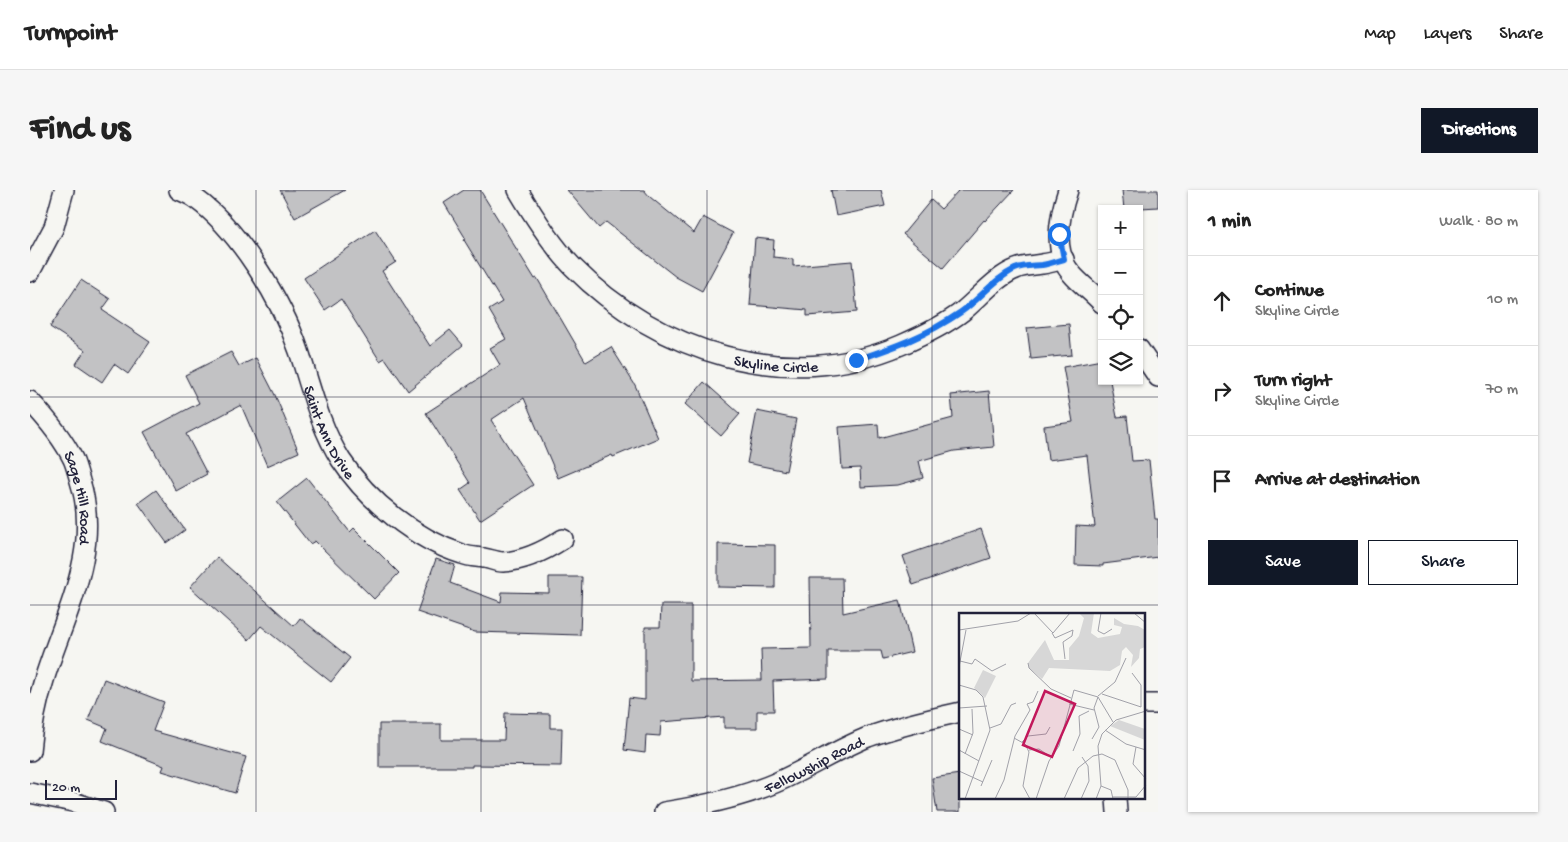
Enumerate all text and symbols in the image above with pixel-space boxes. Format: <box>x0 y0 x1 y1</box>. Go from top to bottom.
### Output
text: Turnpoint <box>25 20 116 49</box>
text: Map <box>1364 24 1396 45</box>
text: Layers <box>1424 24 1471 45</box>
text: Share <box>1499 24 1543 45</box>
button: Directions <box>1421 108 1538 153</box>
text: Find us <box>30 110 130 151</box>
map controls <box>1098 205 1143 385</box>
button: + <box>1098 205 1143 250</box>
text: 1 min <box>1208 210 1251 235</box>
text: Walk · 80 m <box>1439 213 1518 232</box>
route start <box>1048 223 1071 246</box>
button: − <box>1098 250 1143 295</box>
text: Continue <box>1255 280 1324 303</box>
icon: ahead <box>1208 287 1236 315</box>
text: 10 m <box>1487 291 1518 310</box>
button: locate <box>1098 295 1143 340</box>
text: Skyline Circle <box>1255 303 1339 322</box>
button: layers <box>1098 340 1143 385</box>
route end <box>845 349 868 372</box>
street label: Skyline Circle <box>732 353 820 379</box>
text: Turn right <box>1255 370 1331 393</box>
icon: right <box>1208 377 1236 405</box>
text: 70 m <box>1485 381 1518 400</box>
street label: Saint Ann Drive <box>297 384 358 485</box>
text: Skyline Circle <box>1255 393 1339 412</box>
street label: Sage Hill Road <box>58 449 93 547</box>
icon: arrive <box>1208 467 1236 495</box>
text: Arrive at destination <box>1255 469 1419 492</box>
button: Save <box>1208 540 1358 585</box>
button: Share <box>1368 540 1518 585</box>
inset map <box>959 613 1146 800</box>
street label: Fellowship Road <box>761 733 869 800</box>
scale bar <box>45 777 118 800</box>
text: 20 m <box>52 780 80 797</box>

